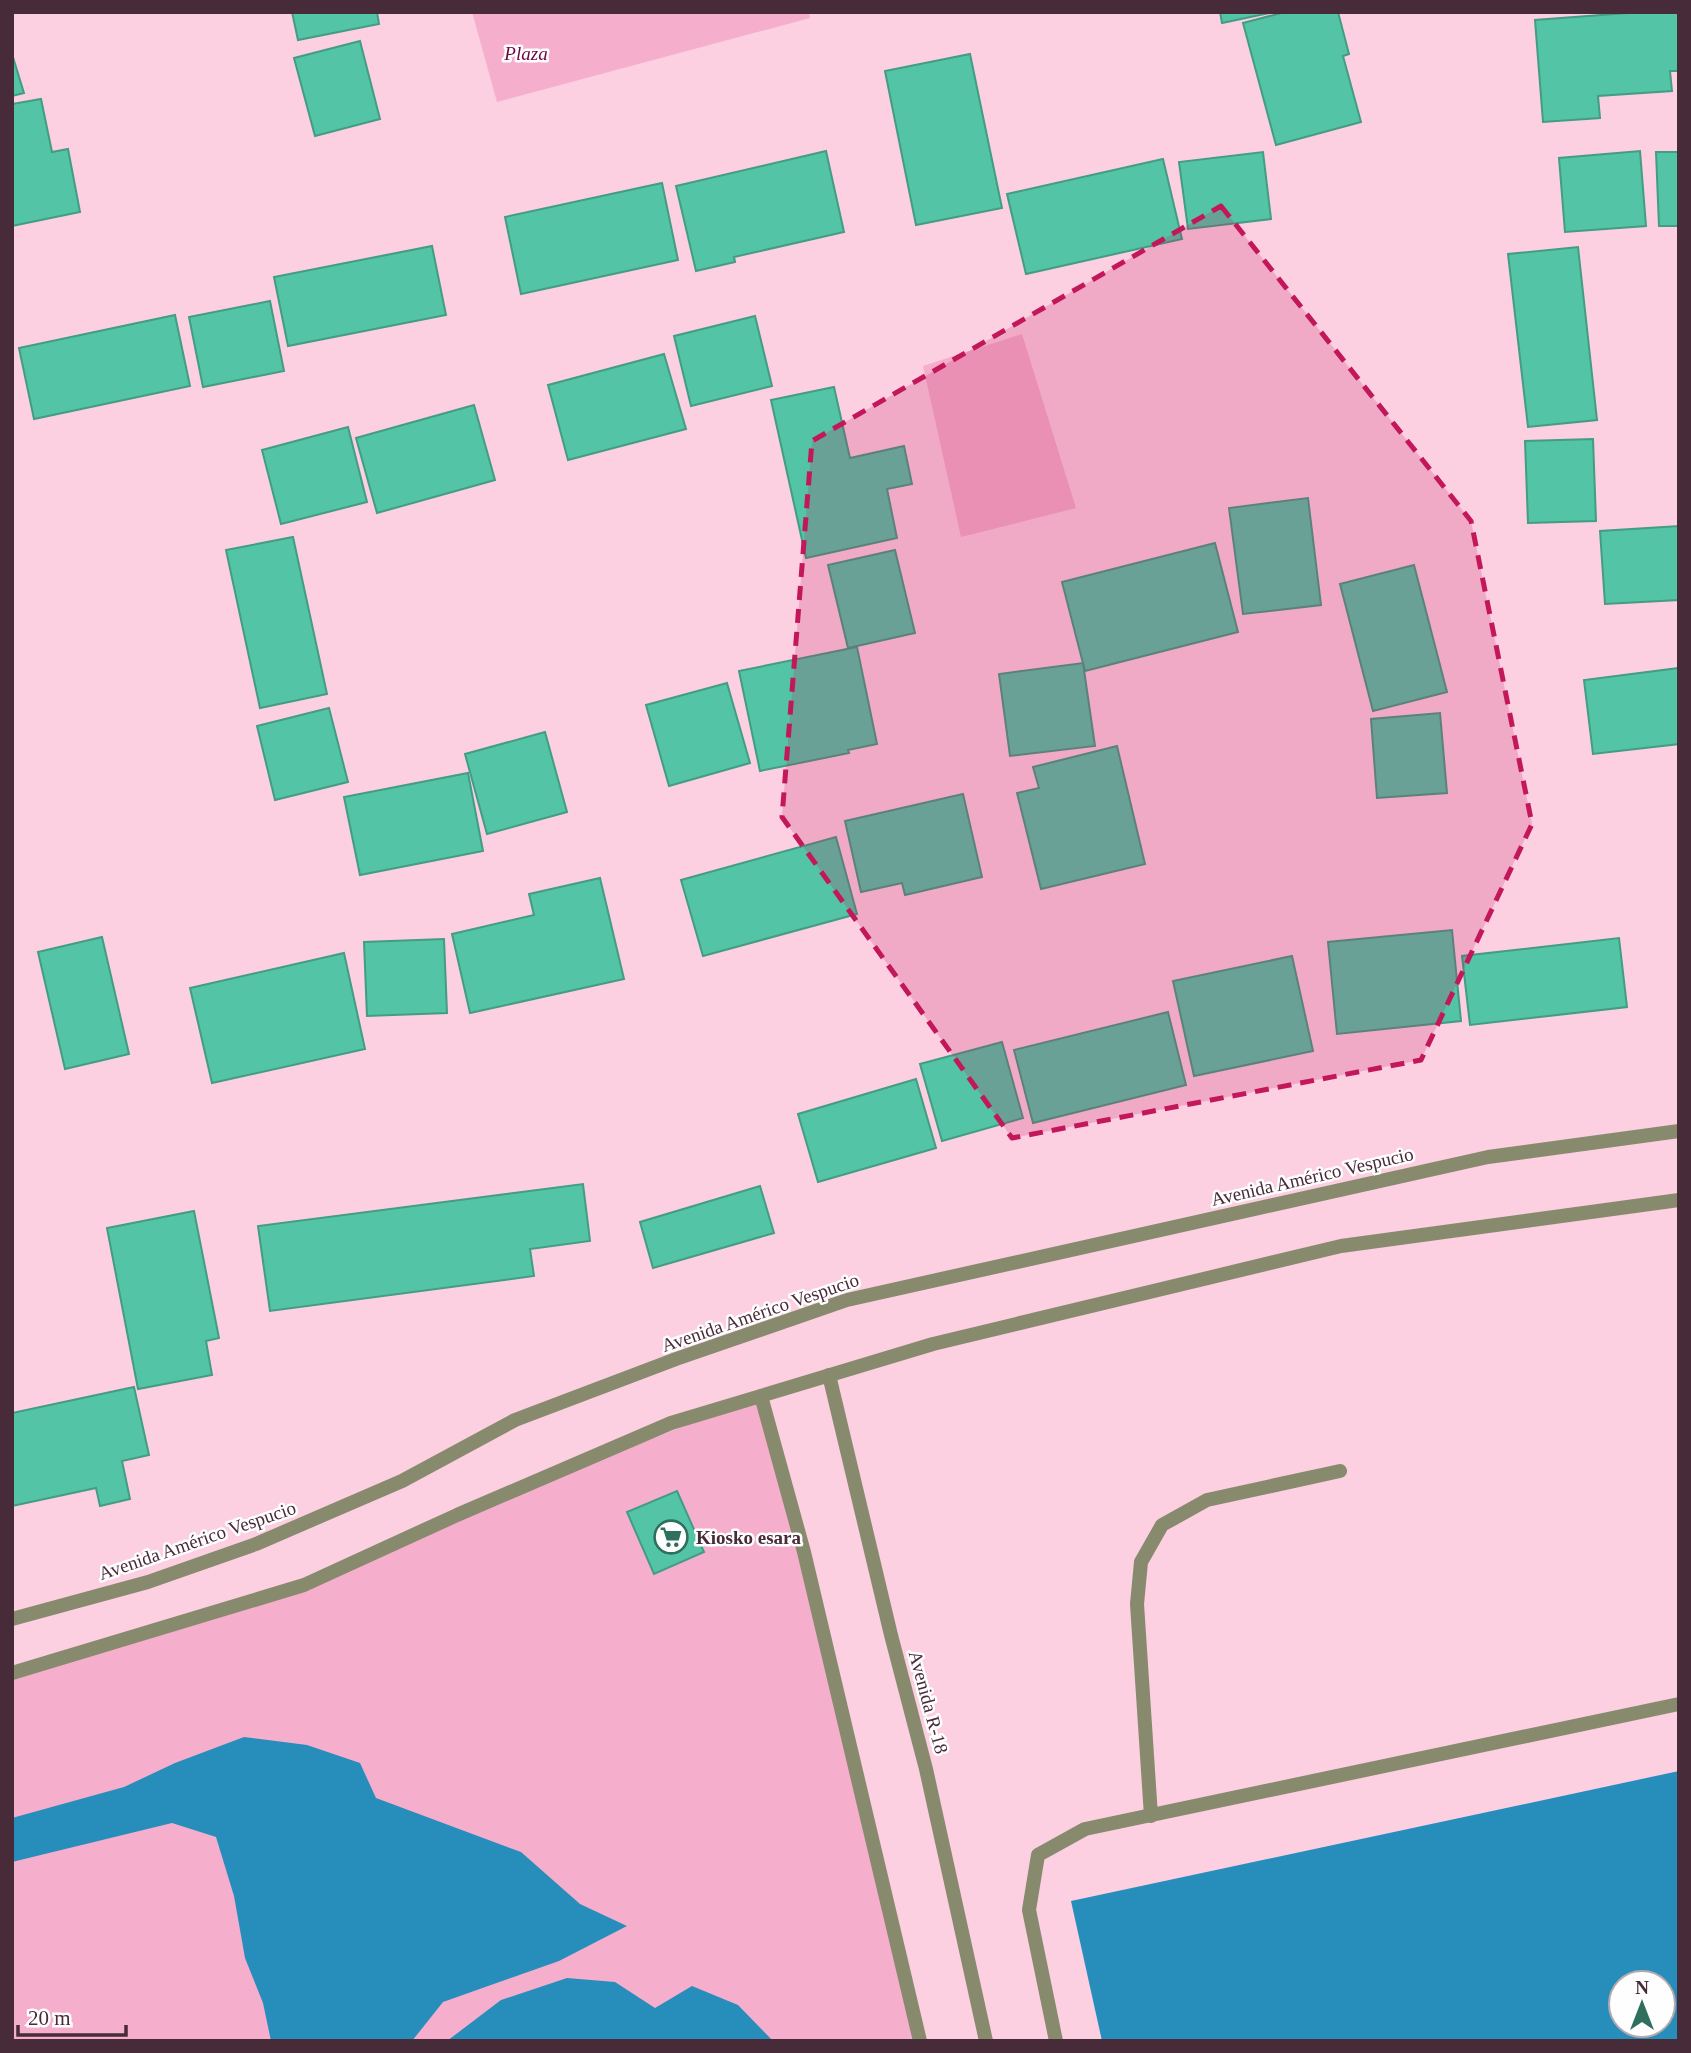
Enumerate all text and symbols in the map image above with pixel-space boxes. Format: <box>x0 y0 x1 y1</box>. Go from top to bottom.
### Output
park label: Plaza <box>503 43 548 64</box>
street label: Avenida Américo Vespucio <box>1209 1143 1415 1210</box>
street label: Avenida Américo Vespucio <box>659 1269 862 1356</box>
street label: Avenida Américo Vespucio <box>96 1497 299 1584</box>
supermarket icon: Kiosko esara <box>652 1518 690 1556</box>
place label: Kiosko esara <box>696 1527 802 1548</box>
street label: Avenida R-18 <box>905 1648 952 1756</box>
north arrow <box>1607 1969 1677 2039</box>
text: N <box>1635 1977 1649 1998</box>
scale bar <box>18 1994 126 2038</box>
text: 20 m <box>28 2006 71 2030</box>

